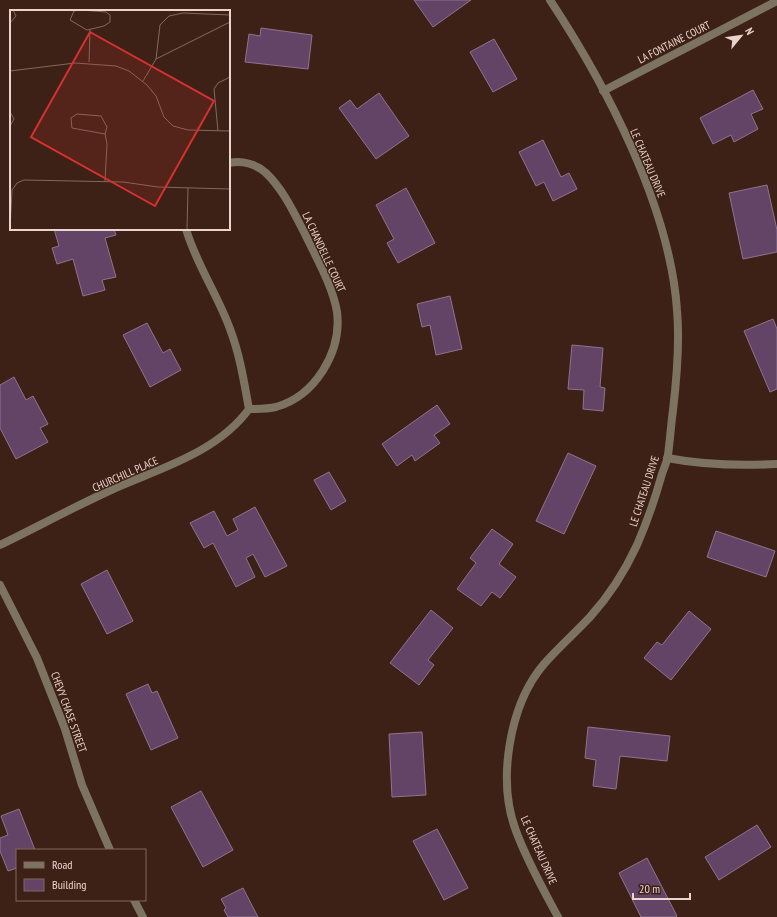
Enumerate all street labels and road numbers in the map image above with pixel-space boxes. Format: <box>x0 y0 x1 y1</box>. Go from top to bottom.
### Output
street label: LA FONTAINE COURT <box>635 18 713 66</box>
street label: LE CHATEAU DRIVE <box>627 126 669 200</box>
street label: LA CHANDELLE COURT <box>299 210 349 294</box>
street label: CHURCHILL PLACE <box>90 453 160 495</box>
street label: LE CHATEAU DRIVE <box>626 454 662 528</box>
street label: CHEVY CHASE STREET <box>48 670 90 754</box>
street label: LE CHATEAU DRIVE <box>518 814 560 887</box>

